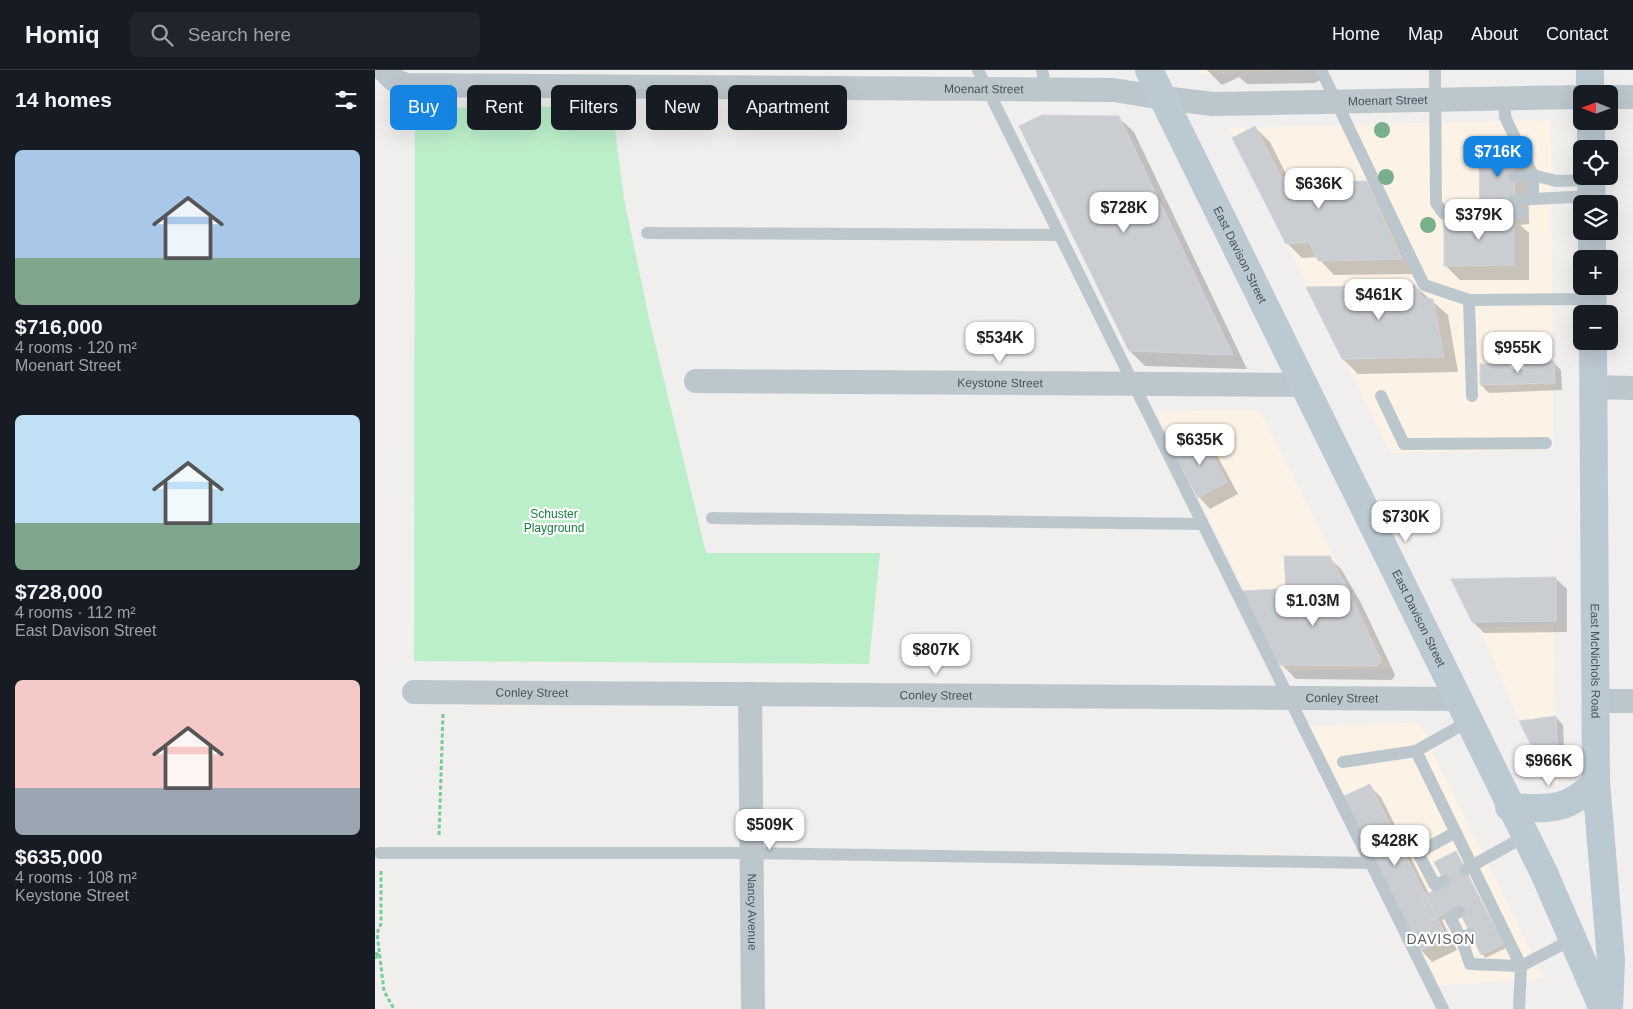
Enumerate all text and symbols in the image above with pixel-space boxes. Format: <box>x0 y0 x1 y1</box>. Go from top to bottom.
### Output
search box <box>130 12 480 57</box>
text: Homiq <box>25 21 100 48</box>
icon: search <box>148 21 176 49</box>
text: Search here <box>188 24 291 45</box>
text: Home <box>1332 24 1380 44</box>
text: Map <box>1408 24 1443 44</box>
text: About <box>1471 24 1518 44</box>
text: Contact <box>1546 24 1608 44</box>
street label: Moenart Street <box>944 82 1024 96</box>
chip: Buy <box>390 85 457 130</box>
chip: Rent <box>467 85 541 130</box>
chip: Filters <box>551 85 636 130</box>
chip: New <box>646 85 718 130</box>
chip: Apartment <box>728 85 847 130</box>
north arrow <box>1573 85 1617 130</box>
map controls <box>1573 85 1618 350</box>
icon: filters <box>332 86 360 114</box>
text: 14 homes <box>15 88 112 111</box>
street label: Moenart Street <box>1348 93 1428 108</box>
pin: $716K <box>1463 136 1533 178</box>
button: locate <box>1573 140 1618 185</box>
text: $716K <box>1474 143 1522 160</box>
pin: $636K <box>1284 168 1354 210</box>
text: $636K <box>1295 175 1343 192</box>
icon: home <box>143 183 233 273</box>
pin: $728K <box>1089 191 1159 234</box>
button: layers <box>1573 195 1618 240</box>
pin: $379K <box>1444 198 1514 241</box>
text: $728K <box>1100 199 1148 216</box>
street label: East Davison Street <box>1210 204 1270 306</box>
text: $379K <box>1455 206 1503 223</box>
button: + <box>1573 250 1618 295</box>
pin: $461K <box>1344 278 1414 321</box>
text: $461K <box>1355 286 1403 303</box>
button: − <box>1573 305 1618 350</box>
text: $716,000 <box>15 315 103 338</box>
pin: $534K <box>965 322 1035 364</box>
text: $534K <box>976 329 1024 346</box>
pin: $955K <box>1483 332 1553 374</box>
text: 4 rooms · 120 m² <box>15 339 137 356</box>
text: $955K <box>1494 339 1542 356</box>
text: Moenart Street <box>15 357 121 374</box>
street label: Keystone Street <box>957 376 1043 390</box>
pin: $635K <box>1165 424 1235 466</box>
text: $635K <box>1176 431 1224 448</box>
icon: home <box>143 448 233 538</box>
pin: $730K <box>1371 500 1441 543</box>
park label: Schuster Playground <box>524 507 584 535</box>
text: $730K <box>1382 508 1430 525</box>
street label: East Davison Street <box>1389 568 1449 670</box>
text: $728,000 <box>15 580 103 603</box>
pin: $1.03M <box>1272 584 1354 627</box>
text: $1.03M <box>1286 592 1340 609</box>
text: 4 rooms · 112 m² <box>15 604 136 621</box>
street label: East McNichols Road <box>1588 604 1603 718</box>
text: East Davison Street <box>15 622 156 639</box>
pin: $807K <box>901 634 971 676</box>
text: $807K <box>912 641 960 658</box>
street label: Conley Street <box>496 686 569 700</box>
street label: Conley Street <box>900 688 973 703</box>
street label: Conley Street <box>1306 691 1379 705</box>
icon: home <box>143 713 233 803</box>
pin: $966K <box>1514 744 1584 787</box>
text: $966K <box>1525 752 1573 769</box>
pin: $509K <box>735 808 805 851</box>
text: $509K <box>746 816 794 833</box>
pin: $428K <box>1360 824 1430 867</box>
text: $428K <box>1371 832 1419 849</box>
text: $635,000 <box>15 845 103 868</box>
text: 4 rooms · 108 m² <box>15 869 137 886</box>
street label: Nancy Avenue <box>745 873 759 951</box>
text: Keystone Street <box>15 887 129 904</box>
district label: DAVISON <box>1407 931 1475 947</box>

